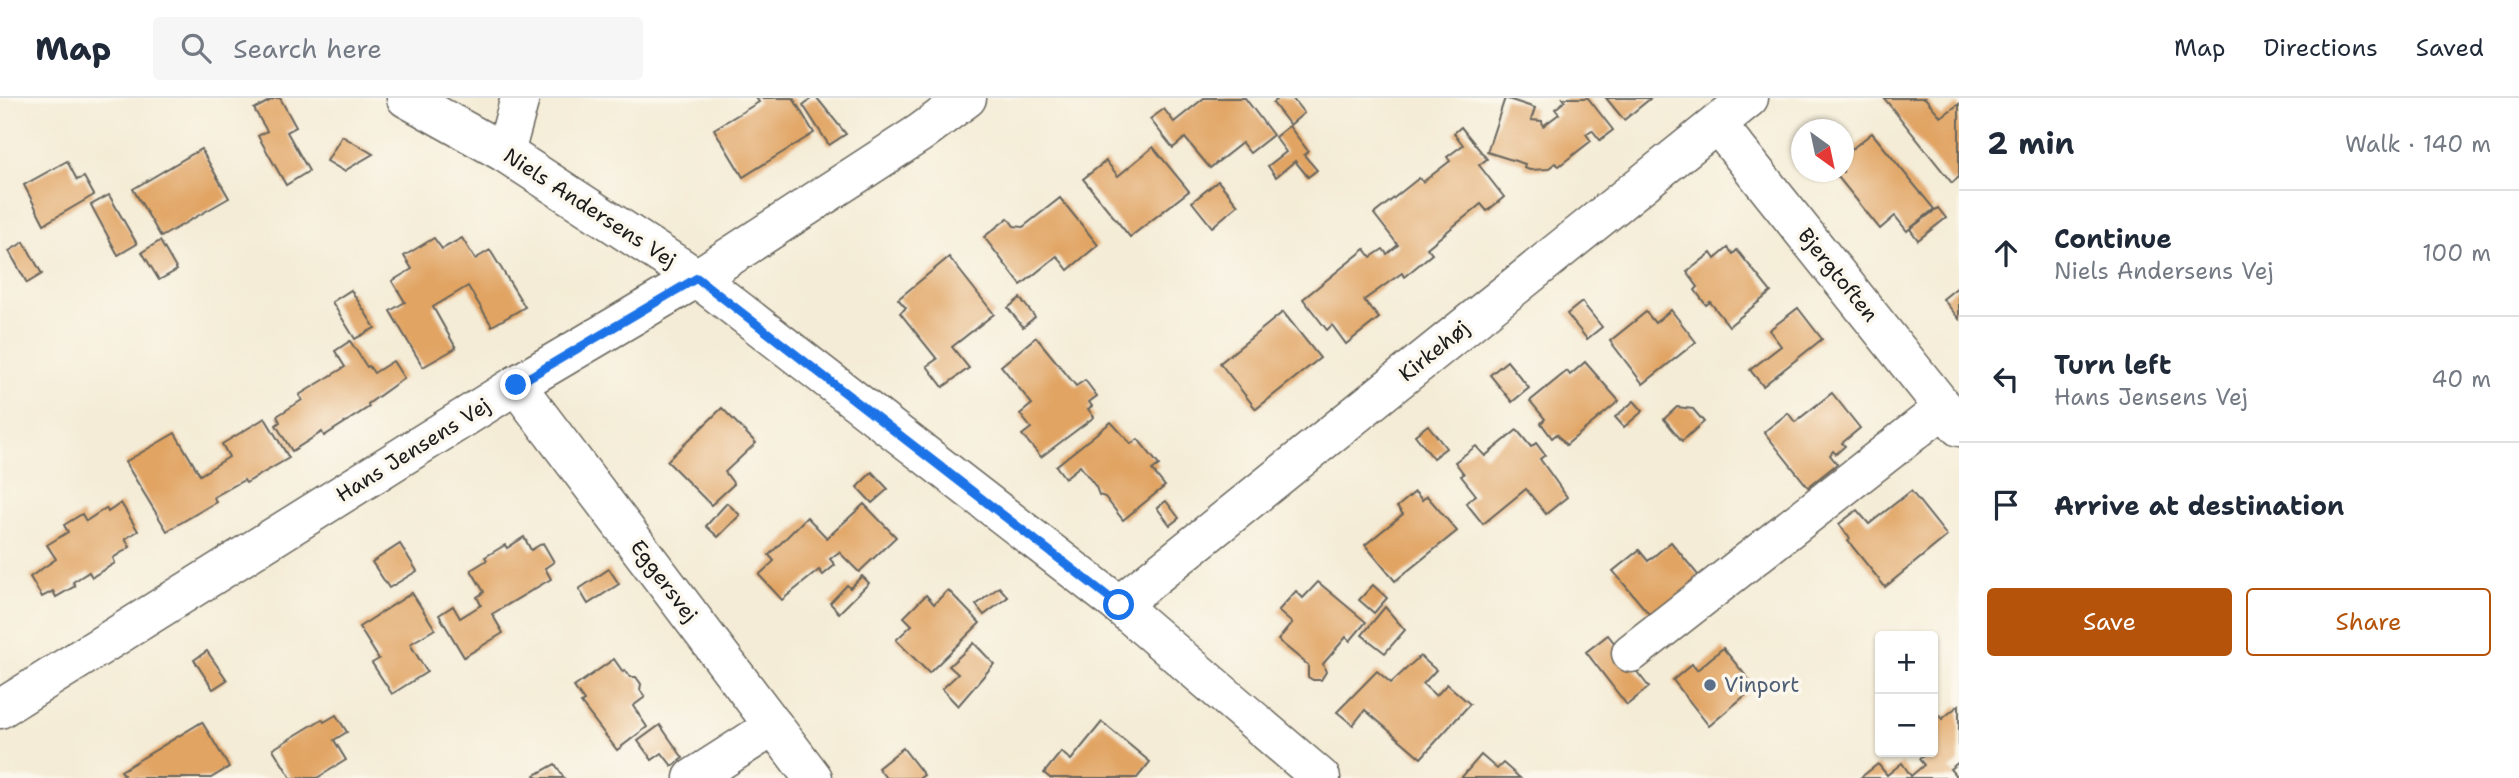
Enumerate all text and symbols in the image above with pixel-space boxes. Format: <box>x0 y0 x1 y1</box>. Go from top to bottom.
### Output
search box <box>153 17 643 80</box>
text: Map <box>35 26 111 71</box>
icon: search <box>177 29 215 67</box>
text: Search here <box>233 31 382 66</box>
text: Map <box>2174 32 2225 64</box>
text: Directions <box>2263 32 2378 64</box>
text: Saved <box>2416 32 2484 64</box>
north arrow <box>1791 119 1854 182</box>
text: 2 min <box>1987 123 2074 164</box>
text: Walk · 140 m <box>2345 129 2491 159</box>
street label: Niels Andersens Vej <box>498 142 682 274</box>
text: Continue <box>2054 221 2172 256</box>
street label: Bjergtoften <box>1792 222 1885 328</box>
icon: ahead <box>1987 234 2025 272</box>
text: 100 m <box>2422 238 2491 268</box>
text: Niels Andersens Vej <box>2054 256 2274 286</box>
street label: Kirkehøj <box>1393 314 1475 388</box>
text: Turn left <box>2054 347 2171 382</box>
icon: left <box>1987 360 2025 398</box>
text: 40 m <box>2431 364 2491 394</box>
route end <box>500 369 531 400</box>
text: Hans Jensens Vej <box>2054 382 2248 412</box>
street label: Hans Jensens Vej <box>331 391 495 509</box>
icon: arrive <box>1987 486 2025 524</box>
text: Arrive at destination <box>2054 488 2344 523</box>
street label: Eggersvej <box>624 534 704 628</box>
button: Save <box>1987 588 2232 656</box>
button: Share <box>2246 588 2491 656</box>
route start <box>1103 589 1134 620</box>
map controls <box>1875 631 1938 757</box>
button: + <box>1875 631 1938 694</box>
place label: Vinport <box>1724 671 1799 699</box>
marker: Vinport <box>1702 677 1718 693</box>
button: − <box>1875 694 1938 757</box>

